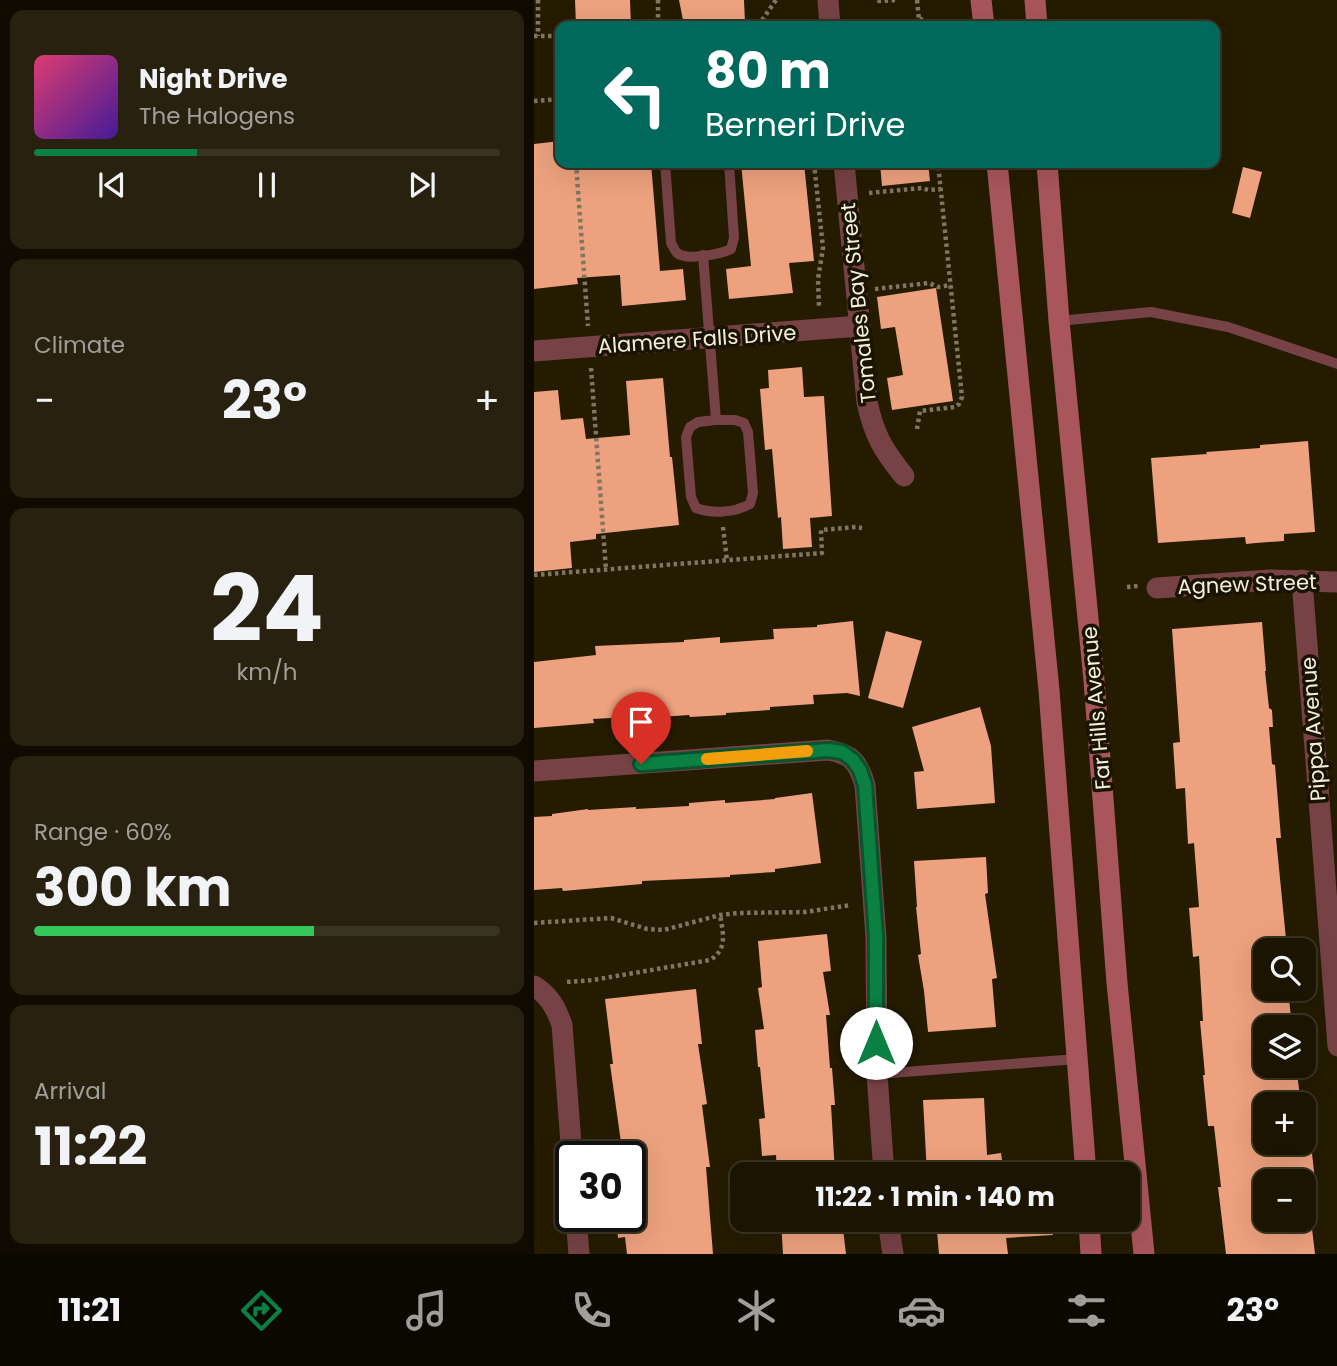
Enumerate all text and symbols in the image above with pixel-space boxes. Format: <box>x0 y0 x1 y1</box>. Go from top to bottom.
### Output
text: 80 m <box>705 37 831 105</box>
icon: left <box>590 49 681 140</box>
text: Night Drive <box>139 61 287 97</box>
text: The Halogens <box>139 100 295 132</box>
text: Berneri Drive <box>705 102 905 147</box>
icon: previous <box>93 166 131 204</box>
icon: pause <box>248 166 286 204</box>
icon: next <box>403 166 441 204</box>
street label: Tomales Bay Street <box>833 201 883 405</box>
street label: Alamere Falls Drive <box>597 318 797 360</box>
text: Climate <box>34 329 125 361</box>
text: 23° <box>222 364 307 437</box>
text: − <box>34 374 55 427</box>
text: + <box>474 374 500 427</box>
text: 24 <box>210 545 324 673</box>
street label: Agnew Street <box>1177 567 1317 601</box>
street label: Far Hills Avenue <box>1074 625 1118 791</box>
text: km/h <box>236 656 298 688</box>
street label: Pippa Avenue <box>1293 656 1333 802</box>
pin <box>611 692 671 764</box>
icon: arrive <box>622 703 660 741</box>
text: Range · 60% <box>34 816 172 848</box>
text: 300 km <box>34 851 232 924</box>
map controls <box>1253 938 1316 1232</box>
button: search <box>1253 938 1316 1001</box>
position arrow <box>839 1006 913 1080</box>
button: layers <box>1253 1015 1316 1078</box>
text: Arrival <box>34 1075 106 1107</box>
button: + <box>1253 1092 1316 1155</box>
text: 11:22 <box>34 1110 147 1183</box>
speed limit sign: 30 <box>555 1141 646 1232</box>
button: − <box>1253 1169 1316 1232</box>
text: 11:22 · 1 min · 140 m <box>815 1179 1055 1215</box>
icon: directions <box>237 1286 286 1335</box>
icon: music <box>402 1286 451 1335</box>
icon: phone <box>567 1286 616 1335</box>
icon: climate <box>732 1286 781 1335</box>
icon: car <box>897 1286 946 1335</box>
icon: filters <box>1062 1286 1111 1335</box>
text: 11:21 <box>58 1287 121 1332</box>
text: 23° <box>1227 1287 1279 1332</box>

